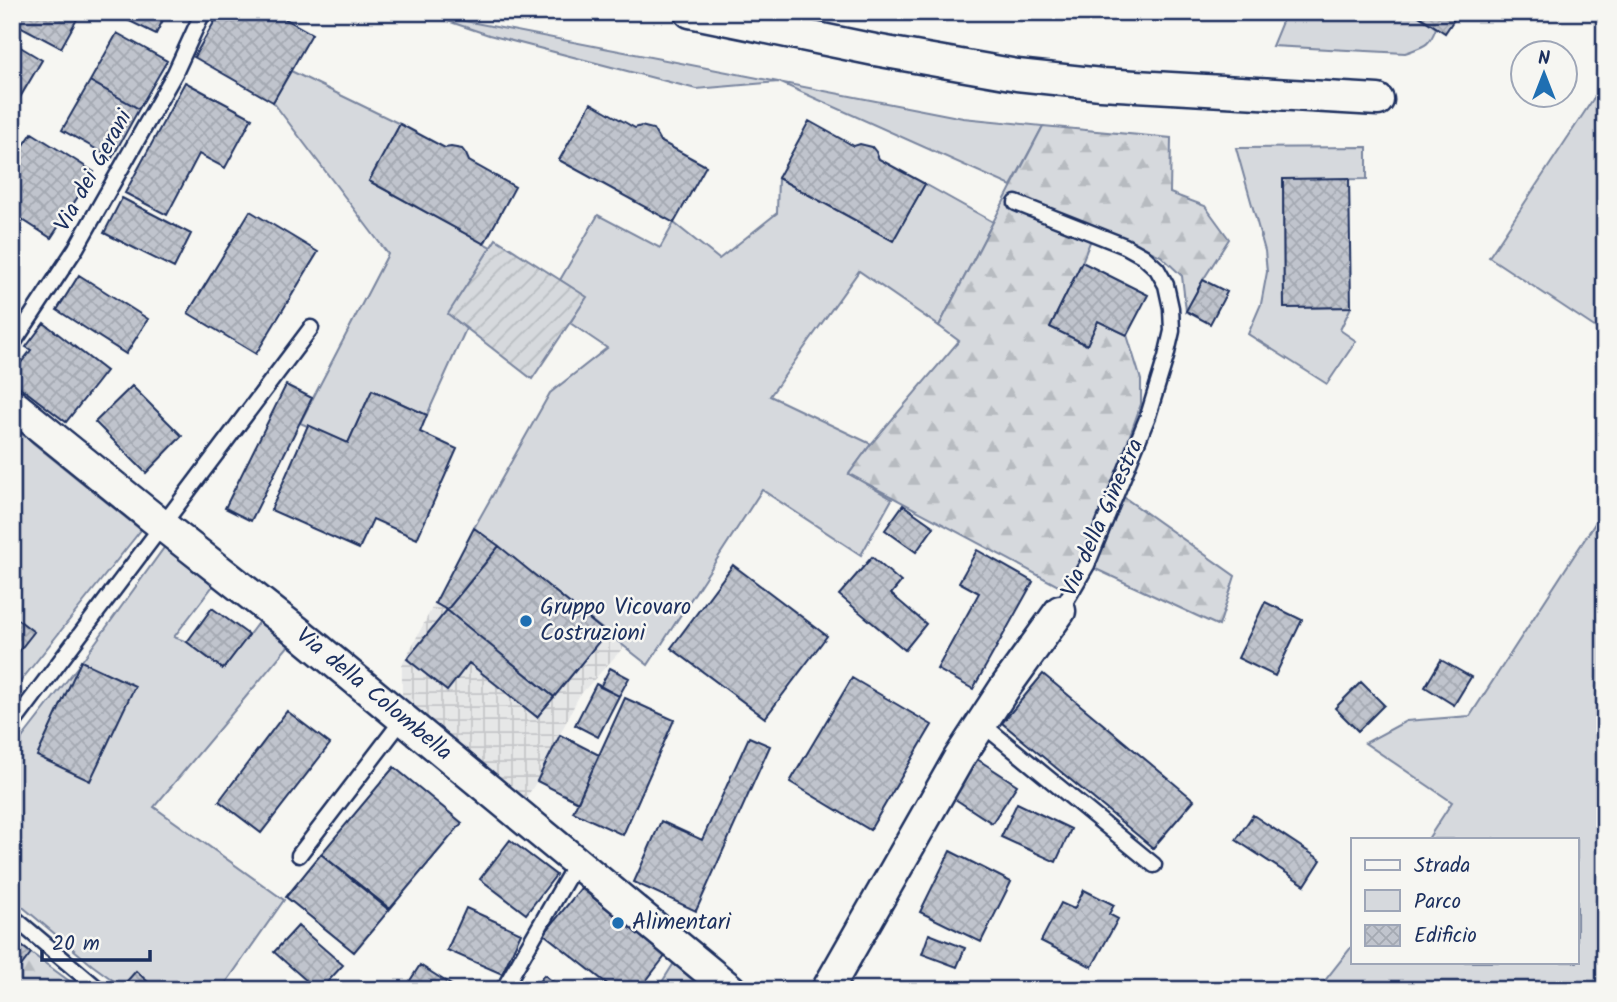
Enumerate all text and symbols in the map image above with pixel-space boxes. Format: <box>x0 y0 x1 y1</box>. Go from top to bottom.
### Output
north arrow <box>1508 38 1578 108</box>
text: N <box>1538 44 1550 74</box>
street label: Via dei Gerani <box>46 102 143 239</box>
street label: Via della Ginestra <box>1052 433 1154 603</box>
place label: Gruppo Vicovaro Costruzioni <box>540 590 691 652</box>
marker: Gruppo Vicovaro Costruzioni <box>518 613 534 629</box>
street label: Via della Colombella <box>287 619 460 770</box>
legend <box>1351 838 1578 964</box>
text: Strada <box>1414 850 1470 883</box>
text: Parco <box>1414 886 1461 919</box>
place label: Alimentari <box>632 905 732 941</box>
marker: Alimentari <box>610 915 626 931</box>
scale bar <box>42 918 150 962</box>
text: Edificio <box>1414 920 1477 953</box>
text: 20 m <box>52 928 100 961</box>

